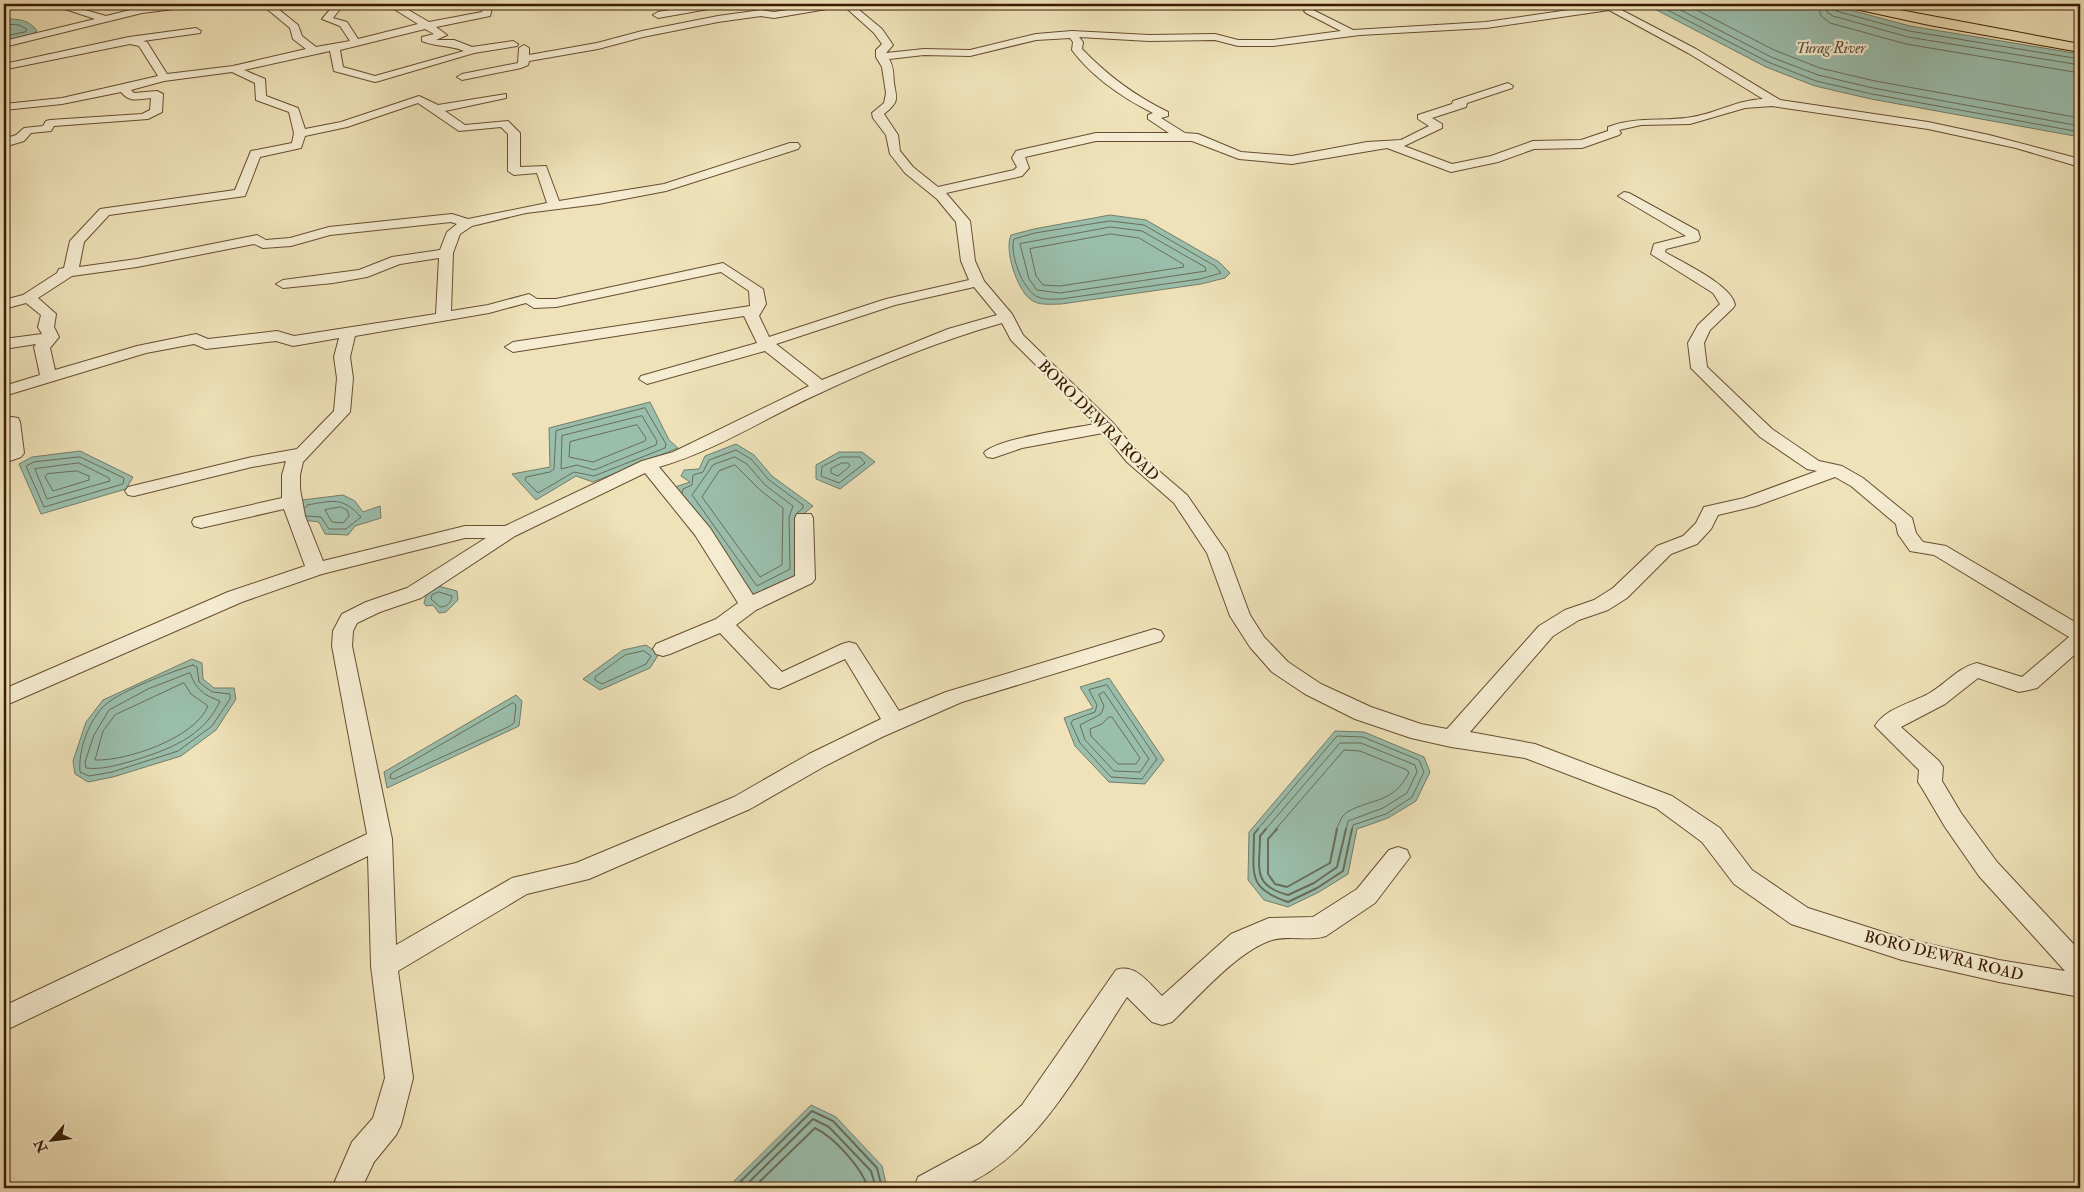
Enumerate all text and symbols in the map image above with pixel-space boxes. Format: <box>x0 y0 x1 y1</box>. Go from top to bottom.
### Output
water label: Turag River <box>1796 39 1867 58</box>
street label: BORO DEWRA ROAD <box>1033 356 1163 486</box>
street label: BORO DEWRA ROAD <box>1862 926 2026 985</box>
north arrow <box>28 1114 78 1164</box>
text: N <box>30 1136 52 1156</box>

